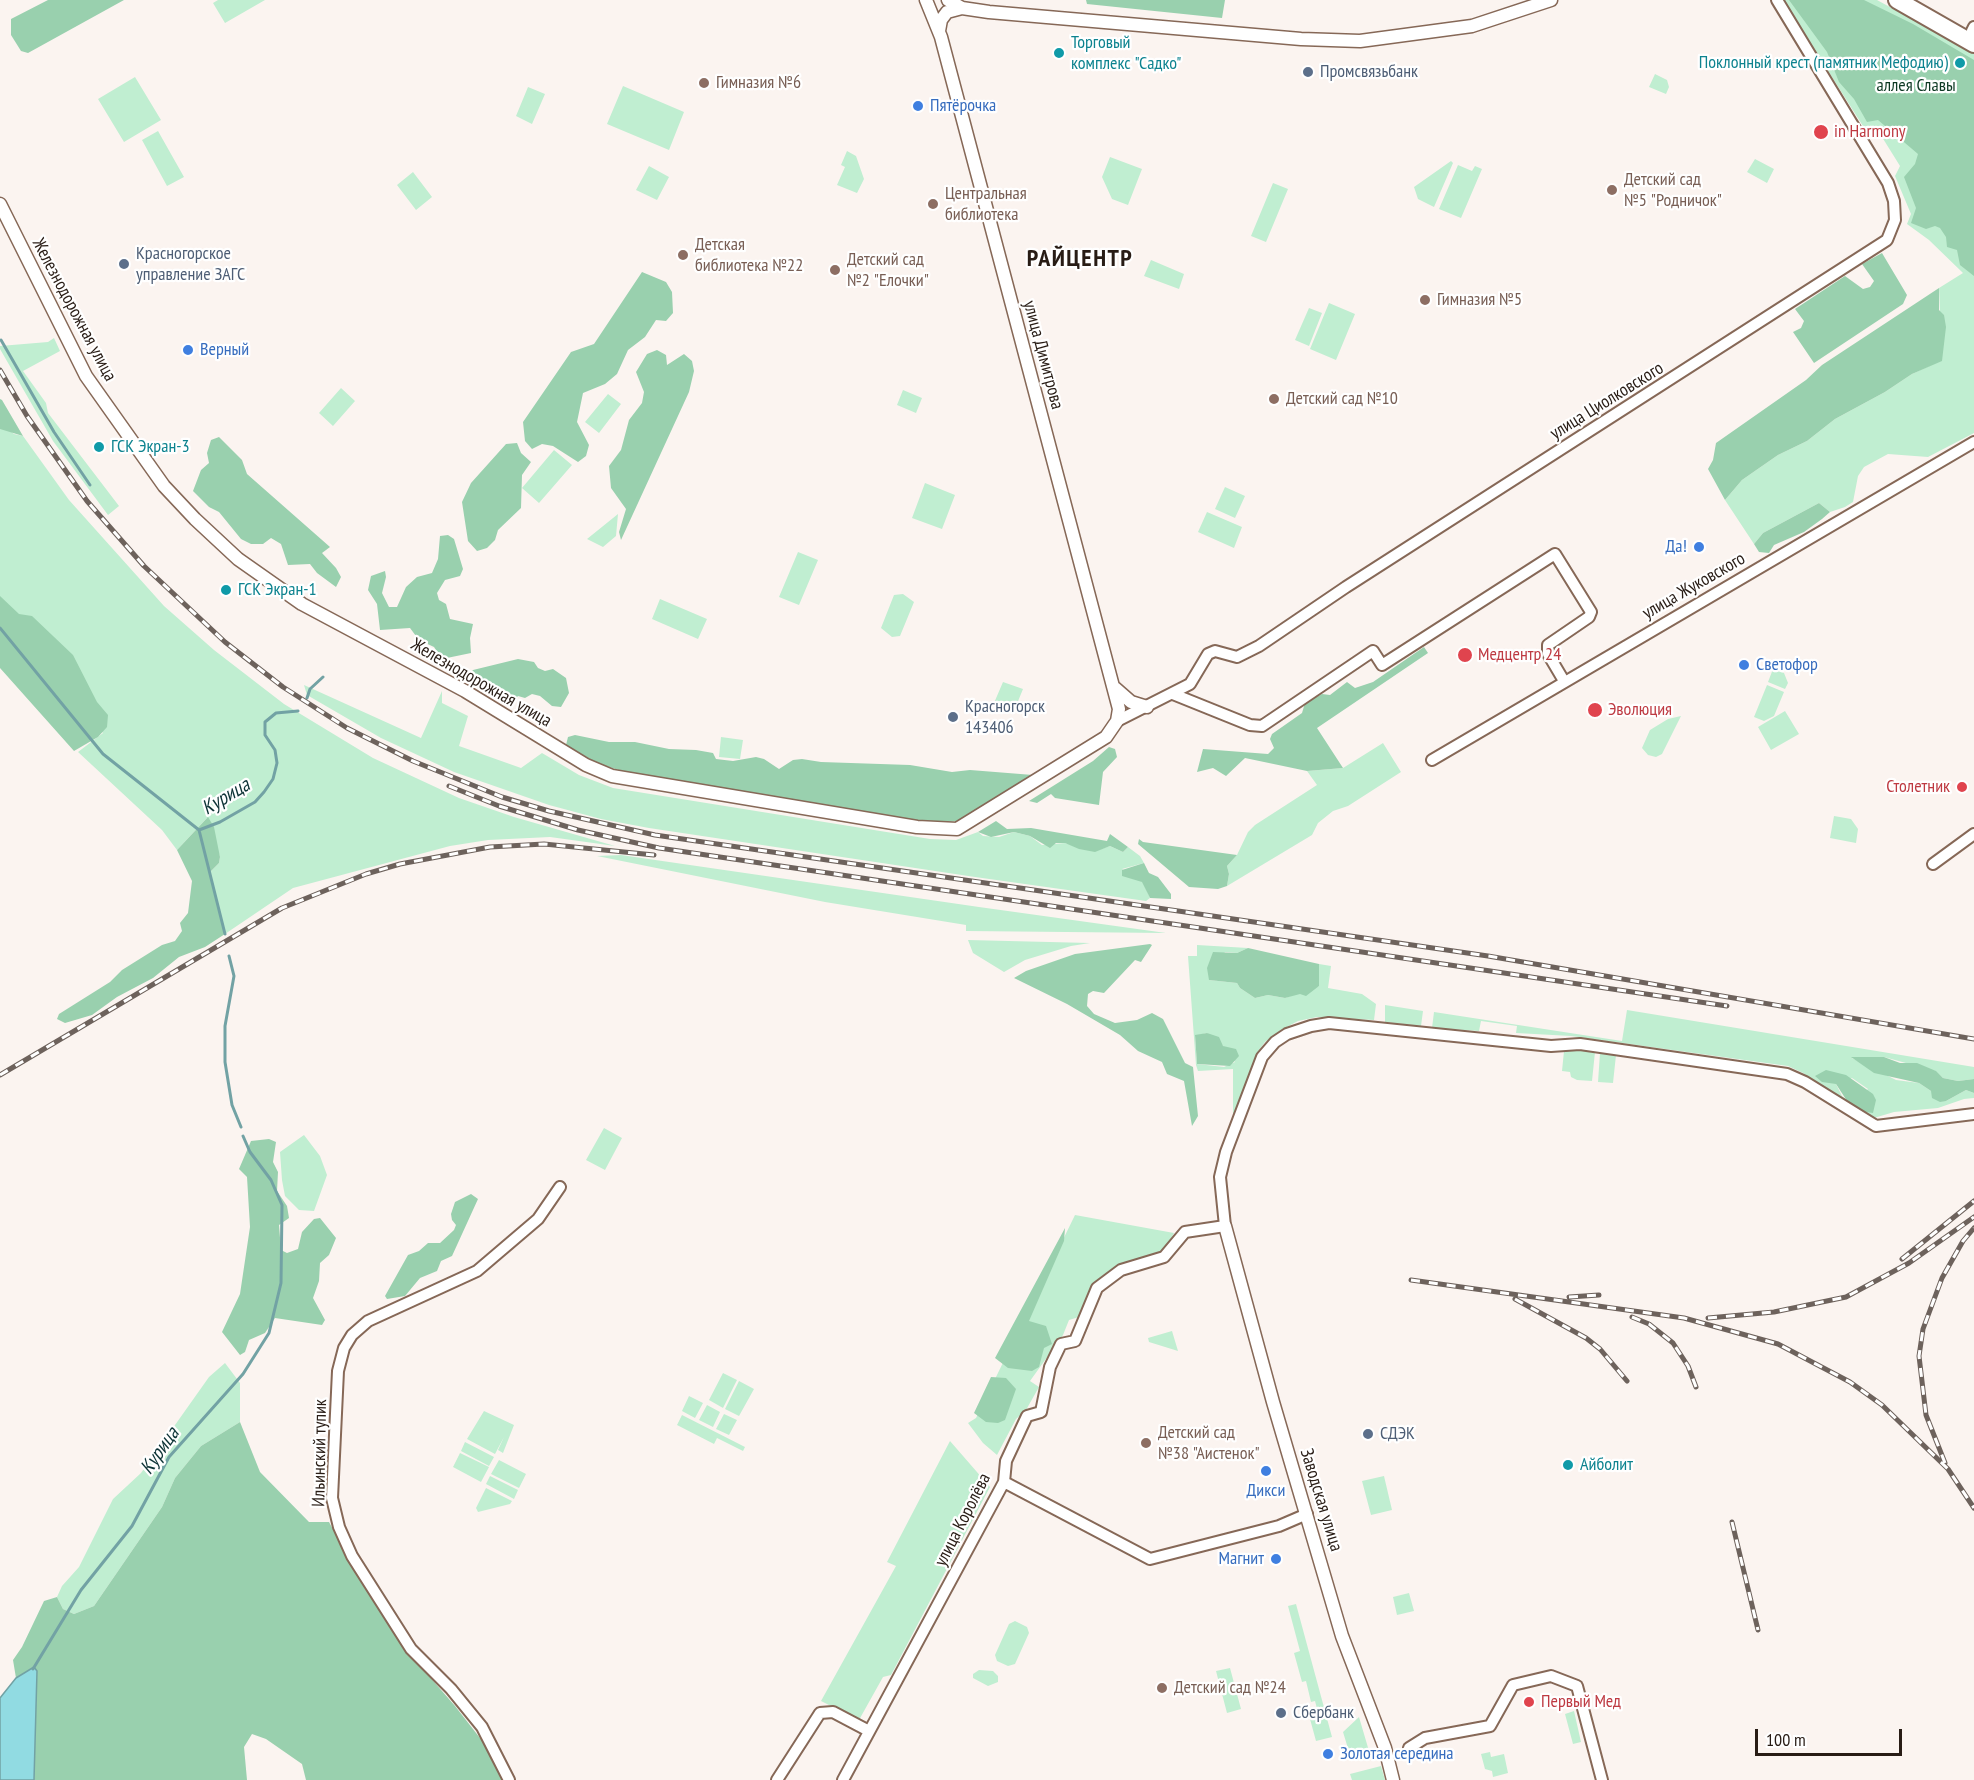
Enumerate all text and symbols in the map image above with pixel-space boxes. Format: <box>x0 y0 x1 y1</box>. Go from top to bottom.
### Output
place label: Торговый комплекс "Садко" <box>1071 32 1181 74</box>
marker: Торговый комплекс "Садко" <box>1052 46 1066 60</box>
place label: Поклонный крест (памятник Мефодию) <box>1699 52 1948 74</box>
marker: Поклонный крест (памятник Мефодию) <box>1953 56 1967 70</box>
place label: Промсвязьбанк <box>1320 61 1418 83</box>
marker: Промсвязьбанк <box>1301 65 1315 79</box>
place label: Гимназия №6 <box>716 72 801 94</box>
park label: аллея Славы <box>1876 75 1956 97</box>
marker: Гимназия №6 <box>697 76 711 90</box>
place label: Пятёрочка <box>930 95 996 117</box>
marker: Пятёрочка <box>911 99 925 113</box>
place label: in Harmony <box>1834 121 1906 143</box>
marker: in Harmony <box>1812 123 1830 141</box>
place label: Детский сад №5 "Родничок" <box>1624 169 1722 212</box>
place label: Центральная библиотека <box>945 183 1027 226</box>
marker: Детский сад №5 "Родничок" <box>1605 183 1619 197</box>
marker: Центральная библиотека <box>926 197 940 211</box>
place label: Детская библиотека №22 <box>695 234 803 276</box>
street label: Железнодорожная улица <box>27 235 121 385</box>
place label: Красногорское управление ЗАГС <box>136 243 245 286</box>
district label: РАЙЦЕНТР <box>1027 245 1133 273</box>
marker: Детская библиотека №22 <box>676 248 690 262</box>
place label: Детский сад №2 "Елочки" <box>847 249 929 292</box>
marker: Красногорское управление ЗАГС <box>117 257 131 271</box>
marker: Детский сад №2 "Елочки" <box>828 263 842 277</box>
place label: Гимназия №5 <box>1437 289 1522 311</box>
marker: Гимназия №5 <box>1418 293 1432 307</box>
street label: улица Димитрова <box>1018 298 1068 412</box>
place label: Верный <box>200 339 249 361</box>
marker: Верный <box>181 343 195 357</box>
street label: улица Циолковского <box>1546 358 1668 444</box>
place label: Детский сад №10 <box>1286 388 1398 410</box>
marker: Детский сад №10 <box>1267 392 1281 406</box>
place label: ГСК Экран-3 <box>111 436 190 458</box>
marker: ГСК Экран-3 <box>92 440 106 454</box>
place label: Да! <box>1666 536 1687 558</box>
marker: Да! <box>1692 540 1706 554</box>
street label: улица Жуковского <box>1639 548 1749 624</box>
place label: ГСК Экран-1 <box>238 579 317 601</box>
marker: ГСК Экран-1 <box>219 583 233 597</box>
street label: Железнодорожная улица <box>407 634 555 732</box>
place label: Медцентр 24 <box>1478 644 1561 666</box>
marker: Медцентр 24 <box>1456 646 1474 664</box>
place label: Светофор <box>1756 654 1818 676</box>
marker: Светофор <box>1737 658 1751 672</box>
place label: Красногорск 143406 <box>965 696 1045 738</box>
place label: Эволюция <box>1608 699 1672 721</box>
marker: Эволюция <box>1586 701 1604 719</box>
marker: Красногорск 143406 <box>946 710 960 724</box>
water label: Курица <box>198 773 254 821</box>
place label: Столетник <box>1886 776 1950 798</box>
marker: Столетник <box>1955 780 1969 794</box>
street label: Ильинский тупик <box>308 1399 332 1507</box>
place label: Детский сад №38 "Аистенок" <box>1158 1422 1260 1464</box>
water label: Курица <box>135 1423 185 1479</box>
place label: СДЭК <box>1380 1423 1415 1445</box>
marker: СДЭК <box>1361 1427 1375 1441</box>
marker: Детский сад №38 "Аистенок" <box>1139 1436 1153 1450</box>
street label: Заводская улица <box>1295 1446 1347 1554</box>
place label: Айболит <box>1580 1454 1633 1476</box>
marker: Айболит <box>1561 1458 1575 1472</box>
marker: Дикси <box>1259 1464 1273 1478</box>
street label: улица Королёва <box>930 1470 996 1570</box>
place label: Дикси <box>1247 1480 1285 1502</box>
place label: Магнит <box>1219 1548 1264 1570</box>
marker: Магнит <box>1269 1552 1283 1566</box>
place label: Детский сад №24 <box>1174 1677 1286 1699</box>
marker: Детский сад №24 <box>1155 1681 1169 1695</box>
place label: Первый Мед <box>1541 1691 1621 1713</box>
marker: Первый Мед <box>1522 1695 1536 1709</box>
place label: Сбербанк <box>1293 1702 1354 1724</box>
marker: Сбербанк <box>1274 1706 1288 1720</box>
scale bar <box>1758 1717 1905 1755</box>
text: 100 m <box>1766 1728 1806 1751</box>
place label: Золотая середина <box>1340 1743 1454 1765</box>
marker: Золотая середина <box>1321 1747 1335 1761</box>

